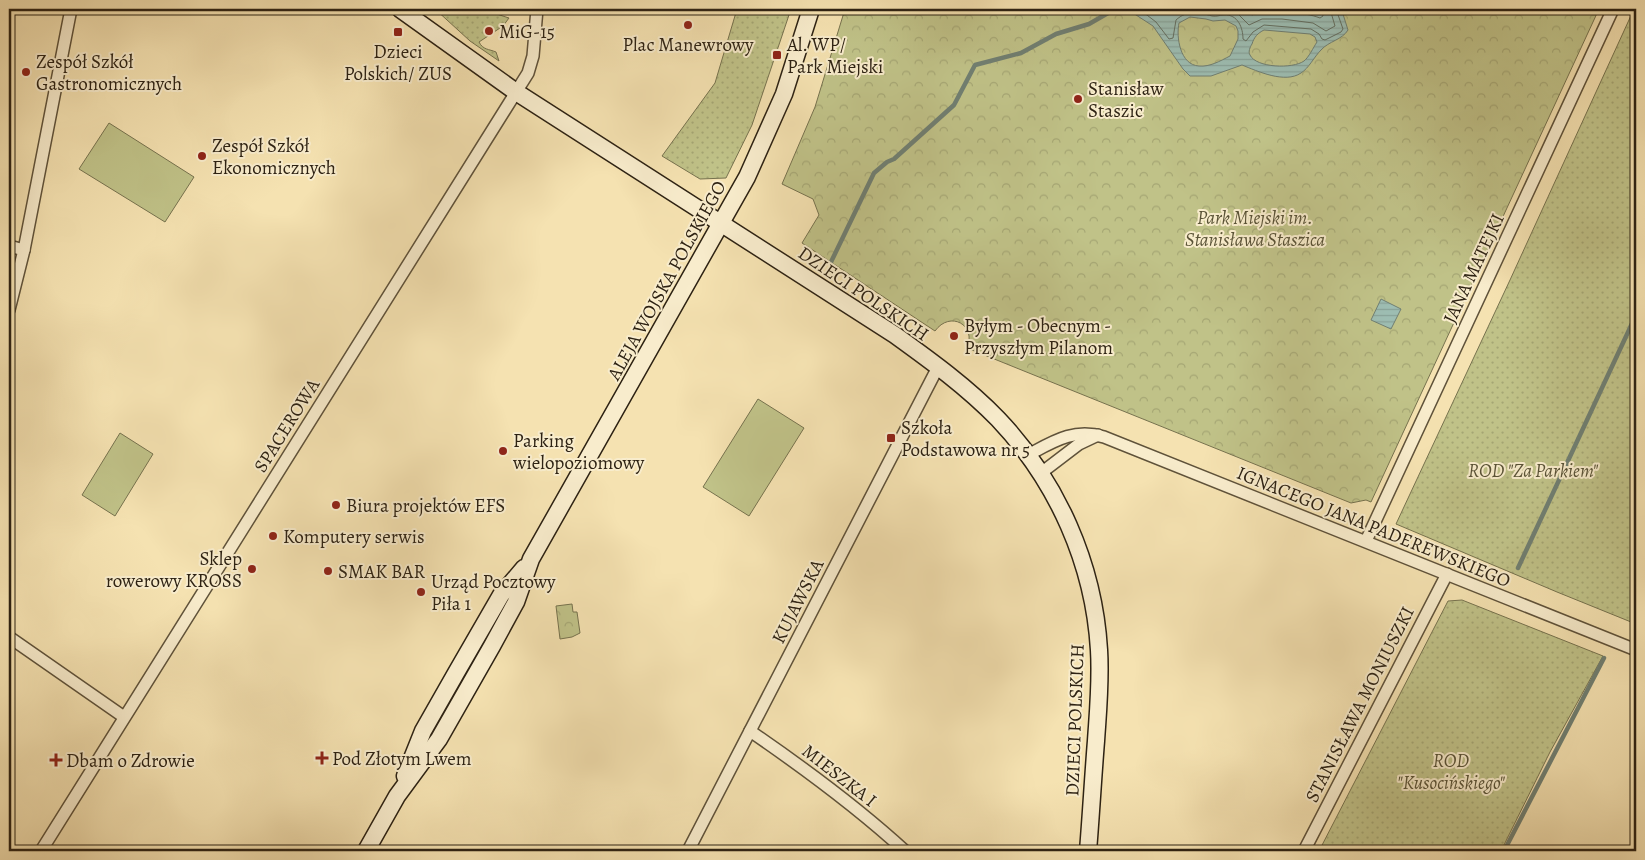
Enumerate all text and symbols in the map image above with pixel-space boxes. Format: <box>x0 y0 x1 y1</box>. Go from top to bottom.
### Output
place label: MiG-15 <box>499 19 555 45</box>
marker: Plac Manewrowy <box>682 19 694 31</box>
marker: MiG-15 <box>483 25 495 37</box>
marker: Dzieci Polskich/ ZUS <box>392 26 404 38</box>
place label: Plac Manewrowy <box>623 32 754 58</box>
place label: Al. WP/ Park Miejski <box>786 32 883 80</box>
place label: Dzieci Polskich/ ZUS <box>344 39 452 87</box>
place label: Zespół Szkół Gastronomicznych <box>36 49 182 97</box>
marker: Al. WP/ Park Miejski <box>771 49 783 61</box>
marker: Zespół Szkół Gastronomicznych <box>20 66 32 78</box>
place label: Stanisław Staszic <box>1088 76 1164 124</box>
marker: Stanisław Staszic <box>1072 93 1084 105</box>
place label: Zespół Szkół Ekonomicznych <box>212 133 336 181</box>
marker: Zespół Szkół Ekonomicznych <box>196 150 208 162</box>
street label: ALEJA WOJSKA POLSKIEGO <box>601 176 733 386</box>
park label: Park Miejski im. Stanisława Staszica <box>1185 205 1325 253</box>
street label: JANA MATEJKI <box>1437 209 1511 328</box>
street label: DZIECI POLSKICH <box>793 240 934 347</box>
place label: Byłym - Obecnym - Przyszłym Pilanom <box>964 313 1113 361</box>
marker: Byłym - Obecnym - Przyszłym Pilanom <box>948 330 960 342</box>
street label: SPACEROWA <box>248 373 326 477</box>
place label: Szkoła Podstawowa nr 5 <box>901 415 1030 463</box>
place label: Parking wielopoziomowy <box>512 428 645 476</box>
marker: Szkoła Podstawowa nr 5 <box>885 432 897 444</box>
marker: Parking wielopoziomowy <box>497 445 509 457</box>
park label: ROD "Za Parkiem" <box>1468 458 1598 484</box>
street label: IGNACEGO JANA PADEREWSKIEGO <box>1233 460 1514 594</box>
place label: Biura projektów EFS <box>346 493 505 519</box>
marker: Biura projektów EFS <box>330 499 342 511</box>
place label: Komputery serwis <box>283 524 425 550</box>
marker: Komputery serwis <box>267 530 279 542</box>
place label: Sklep rowerowy KROSS <box>106 546 242 594</box>
street label: KUJAWSKA <box>766 554 831 648</box>
place label: SMAK BAR <box>338 559 425 585</box>
marker: Sklep rowerowy KROSS <box>246 563 258 575</box>
marker: SMAK BAR <box>322 565 334 577</box>
place label: Urząd Pocztowy Piła 1 <box>431 569 556 617</box>
marker: Urząd Pocztowy Piła 1 <box>415 586 427 598</box>
street label: STANISŁAWA MONIUSZKI <box>1299 602 1421 807</box>
street label: DZIECI POLSKICH <box>1059 643 1091 797</box>
street label: MIESZKA I <box>797 738 882 813</box>
place label: Pod Złotym Lwem <box>332 746 472 772</box>
place label: Dbam o Zdrowie <box>66 748 195 774</box>
park label: ROD "Kusocińskiego" <box>1397 748 1505 796</box>
marker: Pod Złotym Lwem <box>316 752 328 764</box>
marker: Dbam o Zdrowie <box>50 754 62 766</box>

